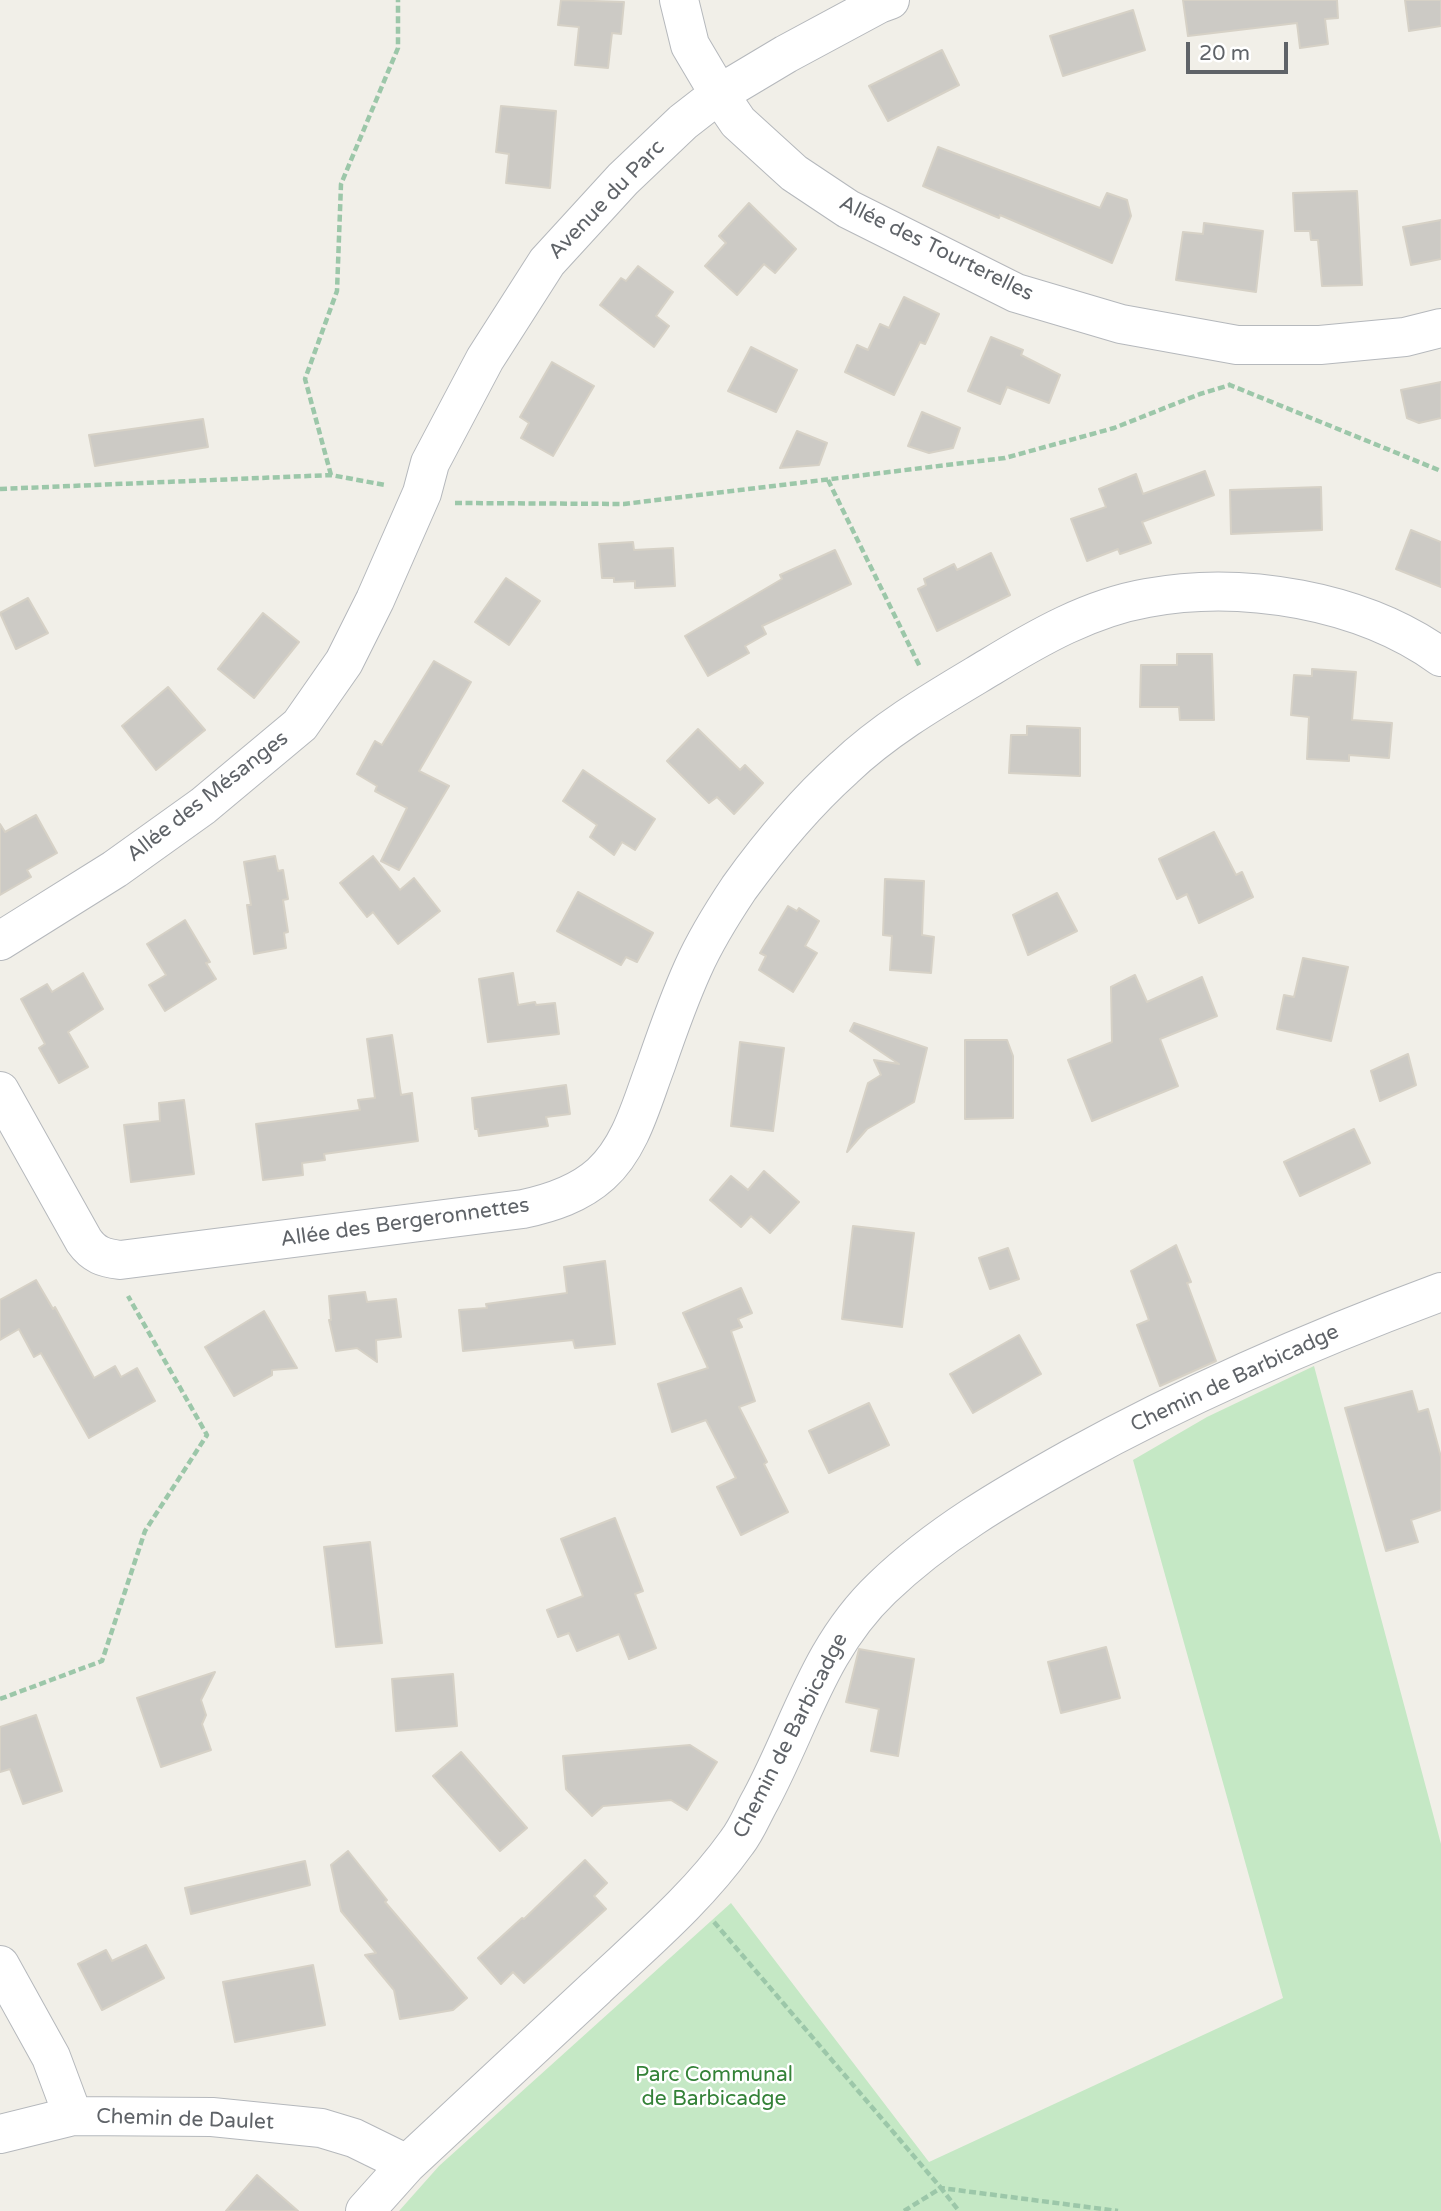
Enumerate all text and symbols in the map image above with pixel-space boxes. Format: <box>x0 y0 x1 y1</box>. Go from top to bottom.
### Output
scale bar <box>1189 28 1290 72</box>
text: 20 m <box>1199 41 1250 66</box>
street label: Avenue du Parc <box>544 135 670 265</box>
street label: Allée des Tourterelles <box>835 191 1037 307</box>
street label: Allée des Mésanges <box>122 726 294 868</box>
street label: Allée des Bergeronnettes <box>279 1193 531 1253</box>
street label: Chemin de Barbicadge <box>1127 1320 1343 1438</box>
street label: Chemin de Barbicadge <box>728 1629 854 1843</box>
park label: Parc Communal de Barbicadge <box>635 2062 793 2112</box>
street label: Chemin de Daulet <box>96 2104 274 2136</box>

